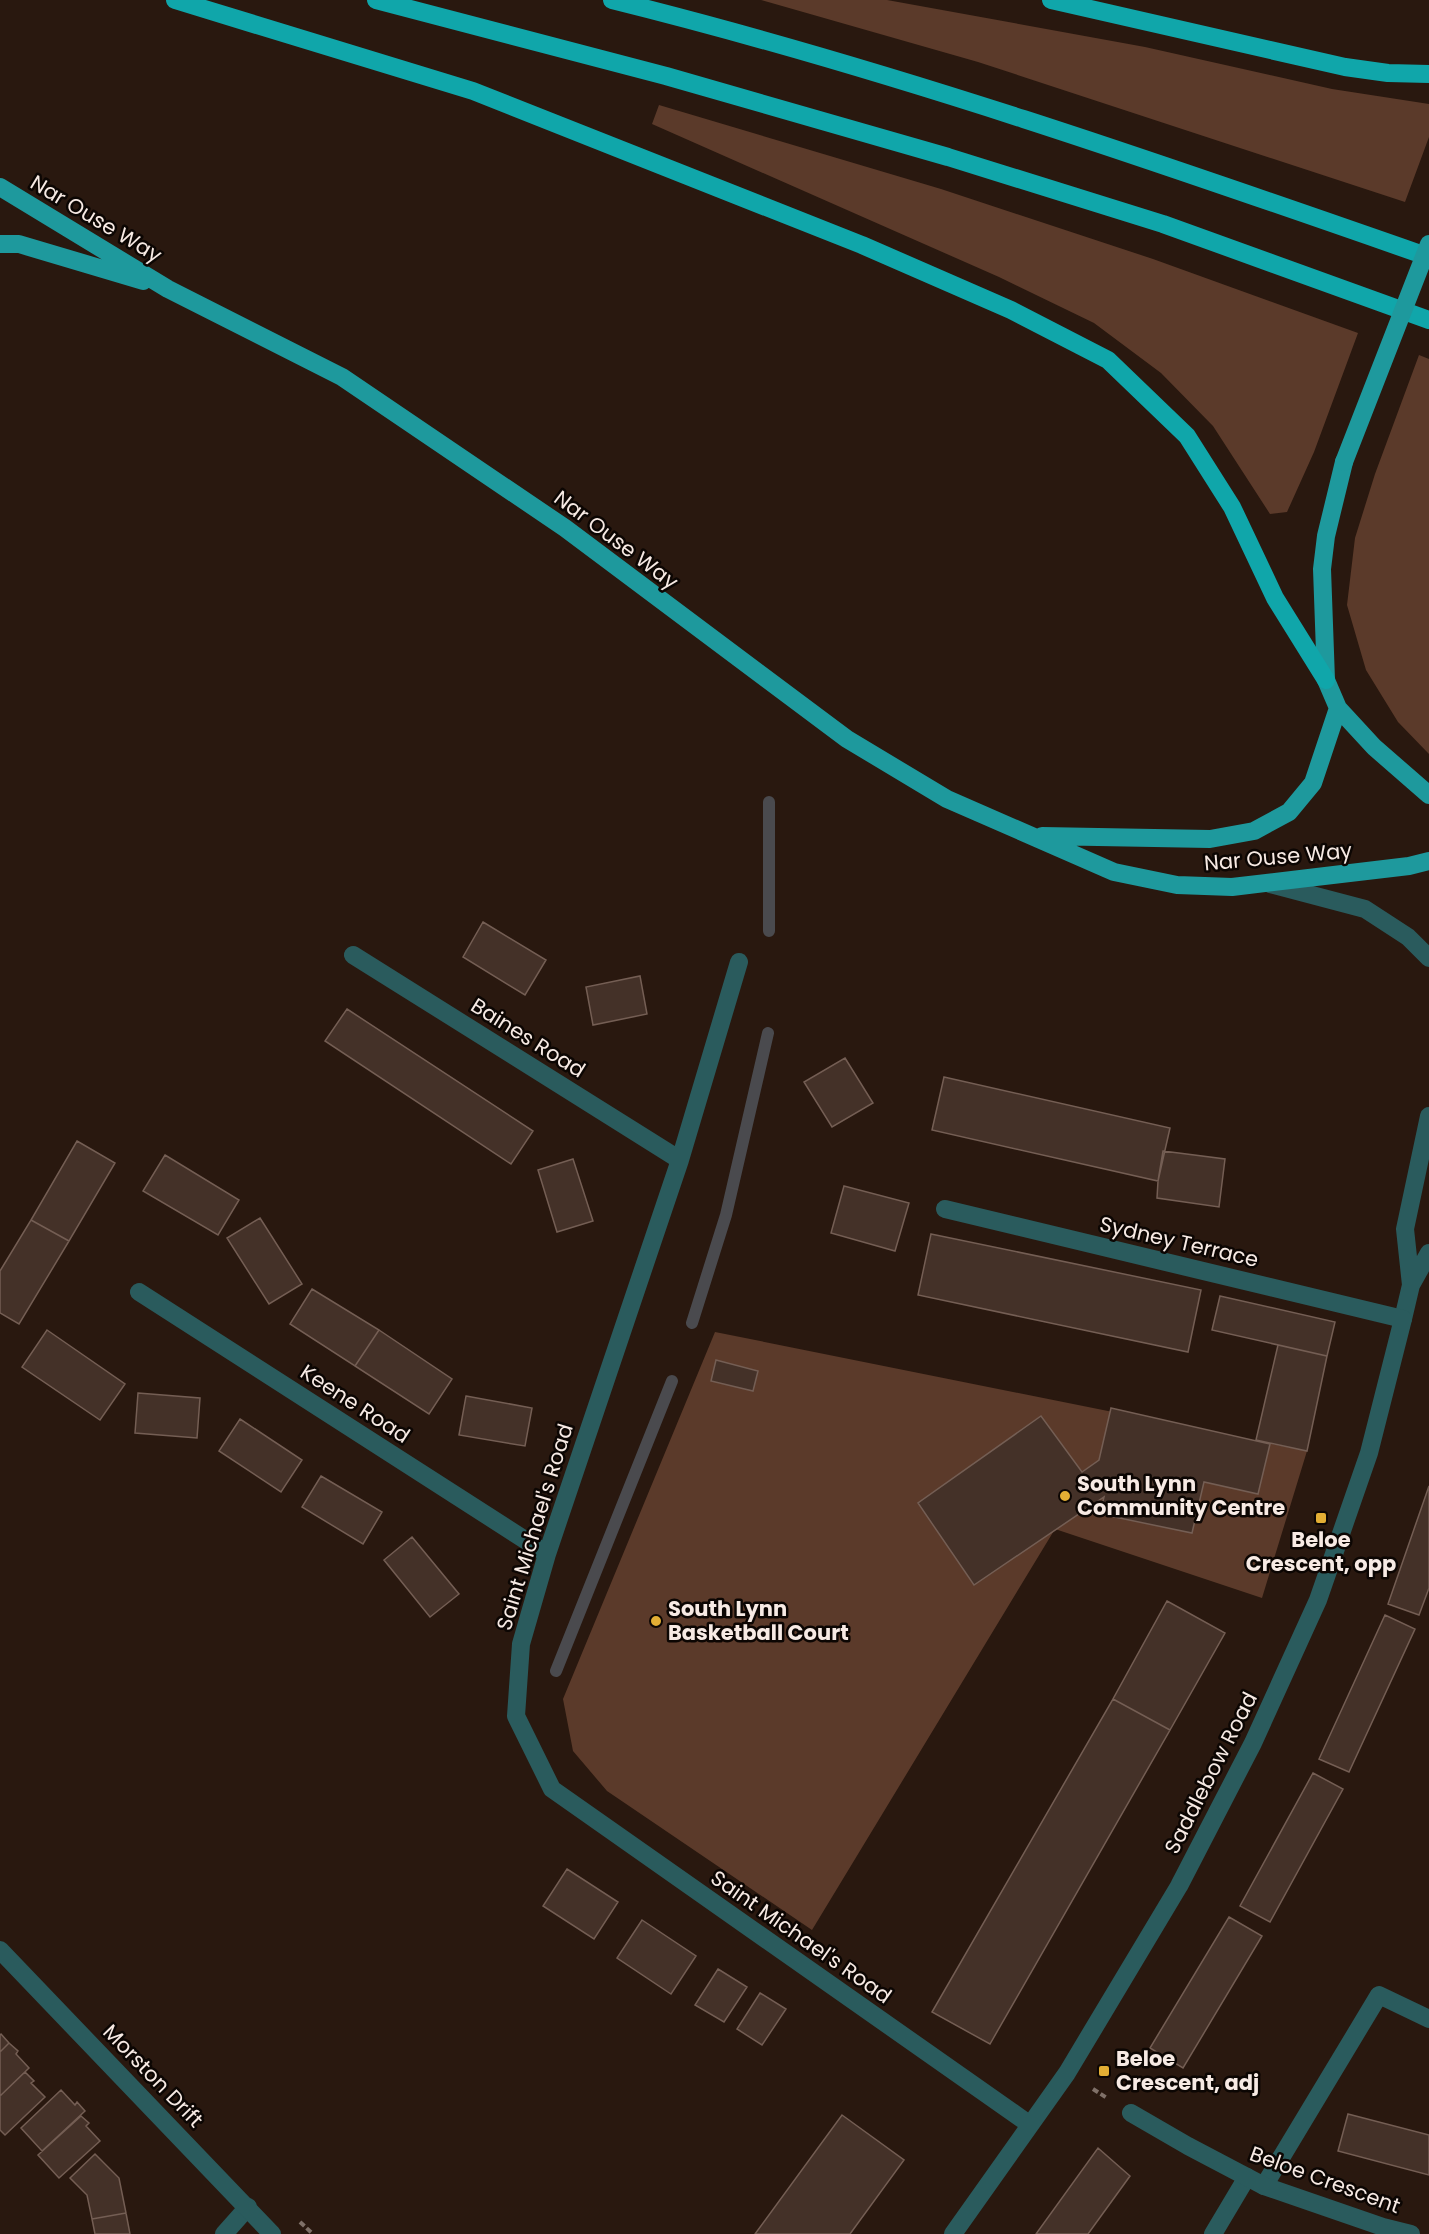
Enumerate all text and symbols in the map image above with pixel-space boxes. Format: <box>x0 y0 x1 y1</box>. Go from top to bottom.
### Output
street label: Nar Ouse Way <box>25 168 167 269</box>
street label: Nar Ouse Way <box>548 483 684 596</box>
street label: Nar Ouse Way <box>1203 836 1353 877</box>
street label: Baines Road <box>466 991 591 1084</box>
street label: Sydney Terrace <box>1097 1209 1261 1274</box>
street label: Keene Road <box>295 1357 416 1450</box>
street label: Saint Michael's Road <box>489 1420 580 1634</box>
place label: South Lynn Community Centre <box>1077 1469 1285 1522</box>
marker: South Lynn Community Centre <box>1058 1489 1072 1503</box>
marker: Beloe Crescent, opp <box>1314 1511 1328 1525</box>
place label: Beloe Crescent, opp <box>1246 1525 1396 1578</box>
place label: South Lynn Basketball Court <box>668 1594 849 1647</box>
marker: South Lynn Basketball Court <box>649 1614 663 1628</box>
street label: Saddlebow Road <box>1157 1687 1264 1859</box>
street label: Saint Michael's Road <box>705 1863 898 2010</box>
street label: Morston Drift <box>97 2018 210 2134</box>
place label: Beloe Crescent, adj <box>1116 2044 1259 2097</box>
marker: Beloe Crescent, adj <box>1097 2064 1111 2078</box>
street label: Beloe Crescent <box>1246 2139 1404 2220</box>

